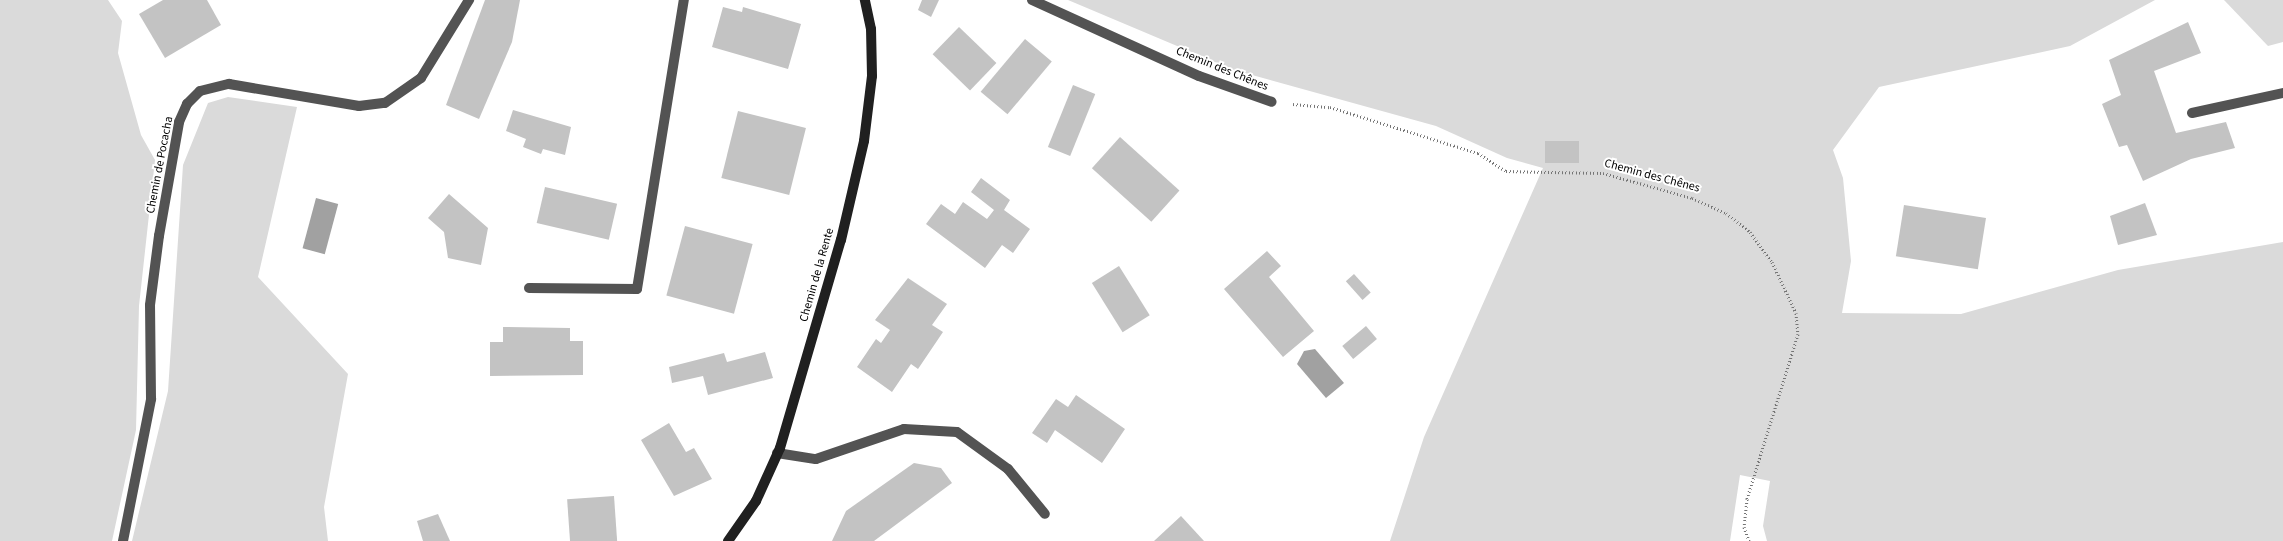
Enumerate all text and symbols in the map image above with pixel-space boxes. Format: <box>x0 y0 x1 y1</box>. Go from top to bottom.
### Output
street label: Chemin des Chênes <box>1174 44 1270 94</box>
street label: Chemin de Pocacha <box>144 115 176 215</box>
street label: Chemin des Chênes <box>1603 156 1701 196</box>
street label: Chemin de la Rente <box>797 226 837 324</box>

